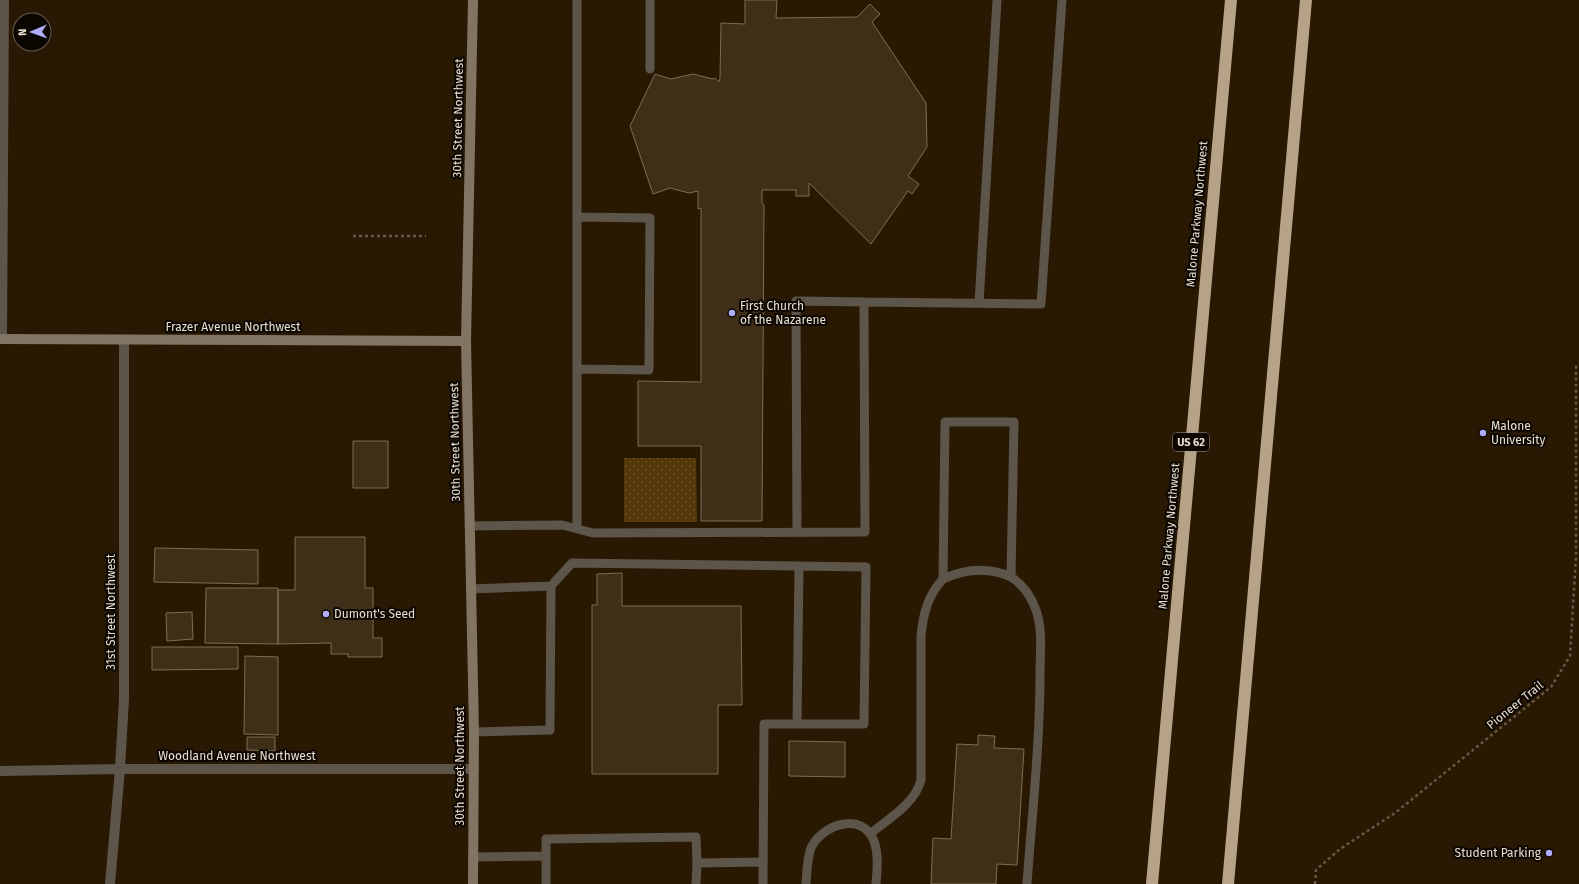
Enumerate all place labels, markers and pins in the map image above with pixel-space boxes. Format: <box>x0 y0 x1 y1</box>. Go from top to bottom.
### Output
place label: First Church of the Nazarene <box>740 299 826 327</box>
marker: First Church of the Nazarene <box>727 308 737 318</box>
place label: Malone University <box>1491 419 1545 447</box>
marker: Malone University <box>1478 428 1488 438</box>
place label: Dumont's Seed <box>334 607 415 621</box>
marker: Dumont's Seed <box>321 609 331 619</box>
place label: Student Parking <box>1455 846 1542 860</box>
marker: Student Parking <box>1544 848 1554 858</box>

